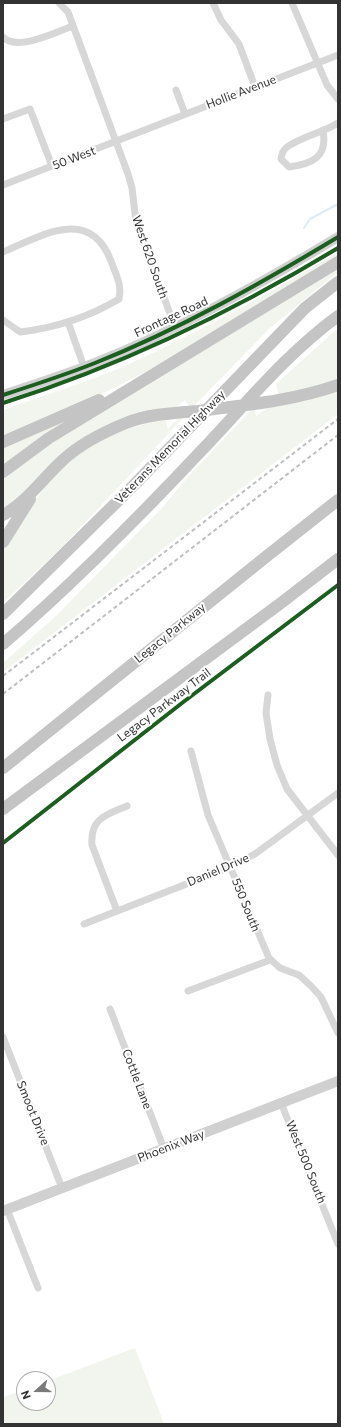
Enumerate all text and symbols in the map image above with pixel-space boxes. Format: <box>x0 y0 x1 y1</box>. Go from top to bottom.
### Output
street label: Hollie Avenue <box>204 72 278 112</box>
street label: 50 West <box>50 143 98 173</box>
street label: West 620 South <box>129 213 171 301</box>
street label: Frontage Road <box>132 294 210 340</box>
street label: Veterans Memorial Highway <box>112 387 228 507</box>
street label: Legacy Parkway <box>132 600 208 666</box>
street label: Legacy Parkway Trail <box>114 665 214 745</box>
street label: Daniel Drive <box>185 851 251 889</box>
street label: 550 South <box>229 876 263 934</box>
street label: Cottle Lane <box>119 1047 155 1111</box>
street label: Smoot Drive <box>14 1079 52 1147</box>
street label: West 500 South <box>283 1119 329 1205</box>
street label: Phoenix Way <box>136 1127 206 1165</box>
north arrow <box>16 1371 56 1411</box>
text: N <box>18 1389 33 1401</box>

